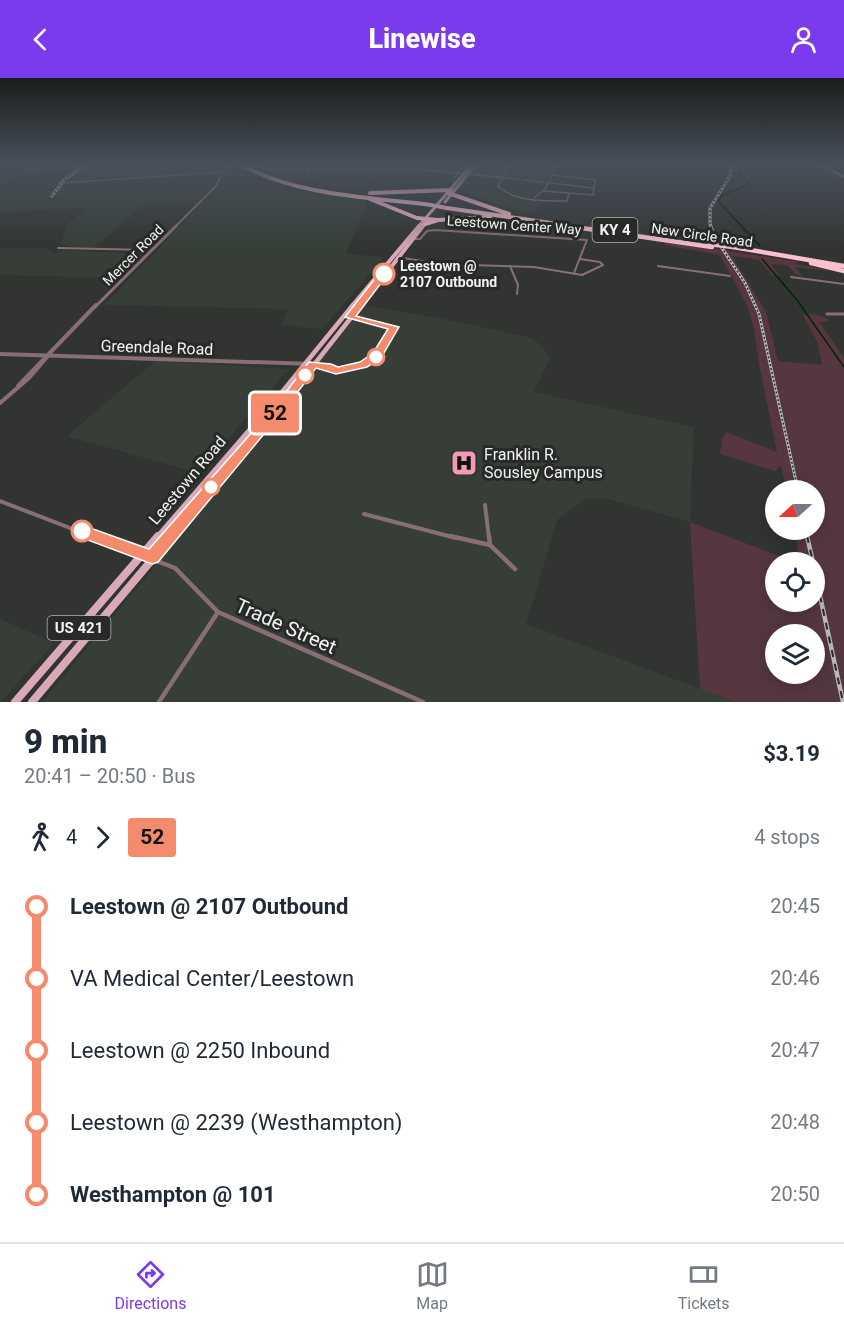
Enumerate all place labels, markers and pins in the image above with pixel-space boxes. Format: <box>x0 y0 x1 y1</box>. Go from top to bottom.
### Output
place label: Leestown @ 2107 Outbound <box>400 258 497 290</box>
marker: Leestown @ 2107 Outbound <box>373 263 395 285</box>
unlabelled marker <box>367 348 385 366</box>
unlabelled marker <box>296 366 314 384</box>
place label: Franklin R. Sousley Campus <box>484 445 603 482</box>
hospital icon: Franklin R. Sousley Campus <box>449 448 479 478</box>
unlabelled marker <box>202 478 220 496</box>
unlabelled marker <box>71 520 93 542</box>

